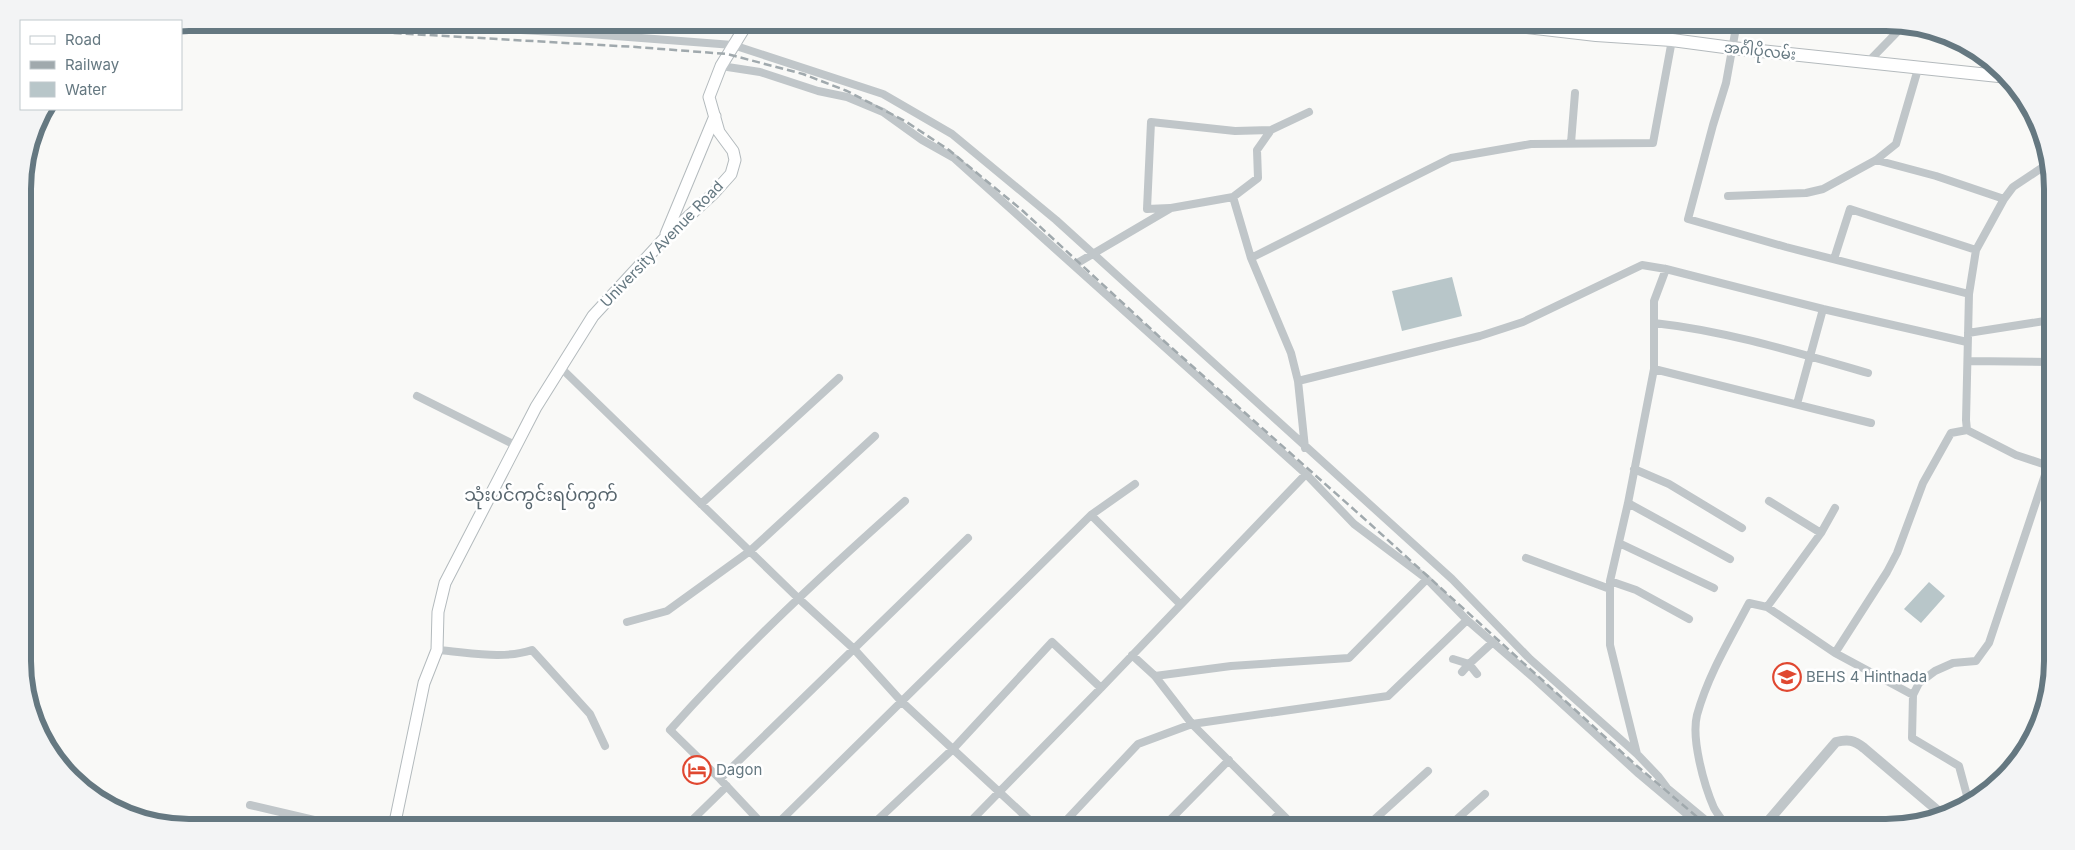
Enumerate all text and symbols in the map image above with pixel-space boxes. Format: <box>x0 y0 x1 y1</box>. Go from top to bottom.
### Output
legend <box>20 20 182 110</box>
text: Road <box>65 30 101 49</box>
street label: အင်္ဂါပိုလမ်း <box>1723 37 1797 67</box>
text: Railway <box>65 55 120 74</box>
text: Water <box>65 80 107 99</box>
street label: University Avenue Road <box>596 176 727 311</box>
district label: သုံးပင်ကွင်းရပ်ကွက် <box>464 482 618 510</box>
school or university icon: BEHS 4 Hinthada <box>1772 662 1802 692</box>
place label: BEHS 4 Hinthada <box>1806 667 1927 686</box>
hotel icon: Dagon <box>682 755 712 785</box>
place label: Dagon <box>716 760 762 779</box>

